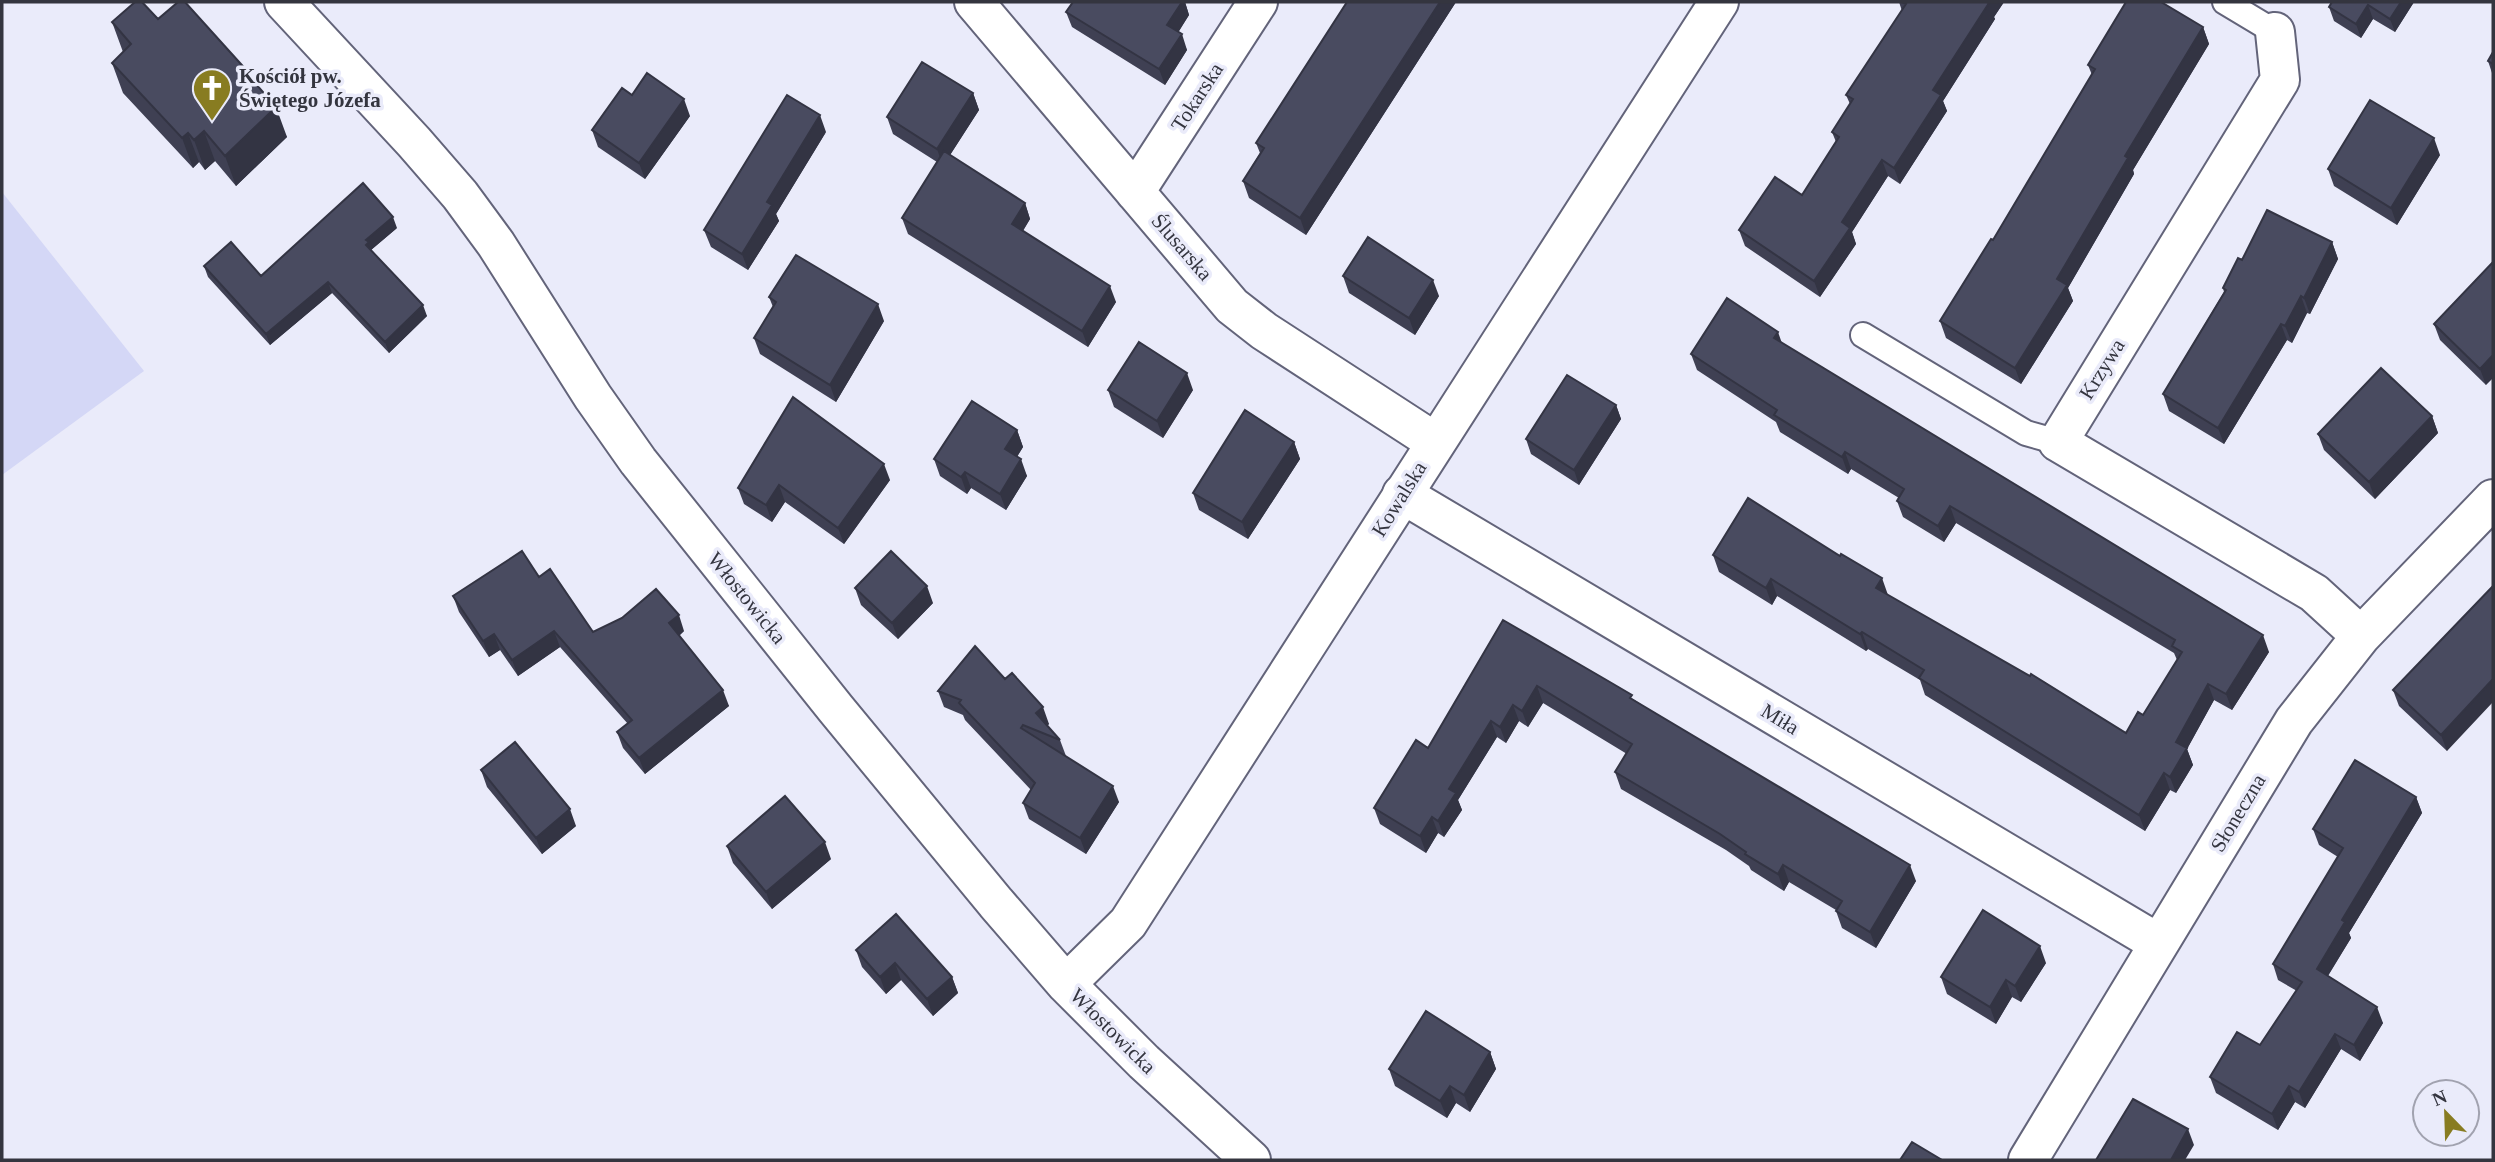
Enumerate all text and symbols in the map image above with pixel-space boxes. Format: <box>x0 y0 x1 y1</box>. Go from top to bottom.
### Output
street label: Tokarska <box>1166 58 1228 136</box>
place label: Kościół pw. Świętego Józefa <box>239 64 381 112</box>
church icon: Kościół pw. Świętego Józefa <box>191 67 233 122</box>
street label: Ślusarska <box>1147 209 1218 286</box>
street label: Krzywa <box>2074 334 2130 404</box>
street label: Kowalska <box>1367 456 1432 541</box>
street label: Włostowicka <box>703 547 792 649</box>
street label: Miła <box>1757 698 1804 740</box>
street label: Słoneczna <box>2205 769 2271 856</box>
street label: Włostowicka <box>1065 983 1161 1079</box>
north arrow <box>2411 1078 2481 1148</box>
text: N <box>2429 1085 2450 1110</box>

